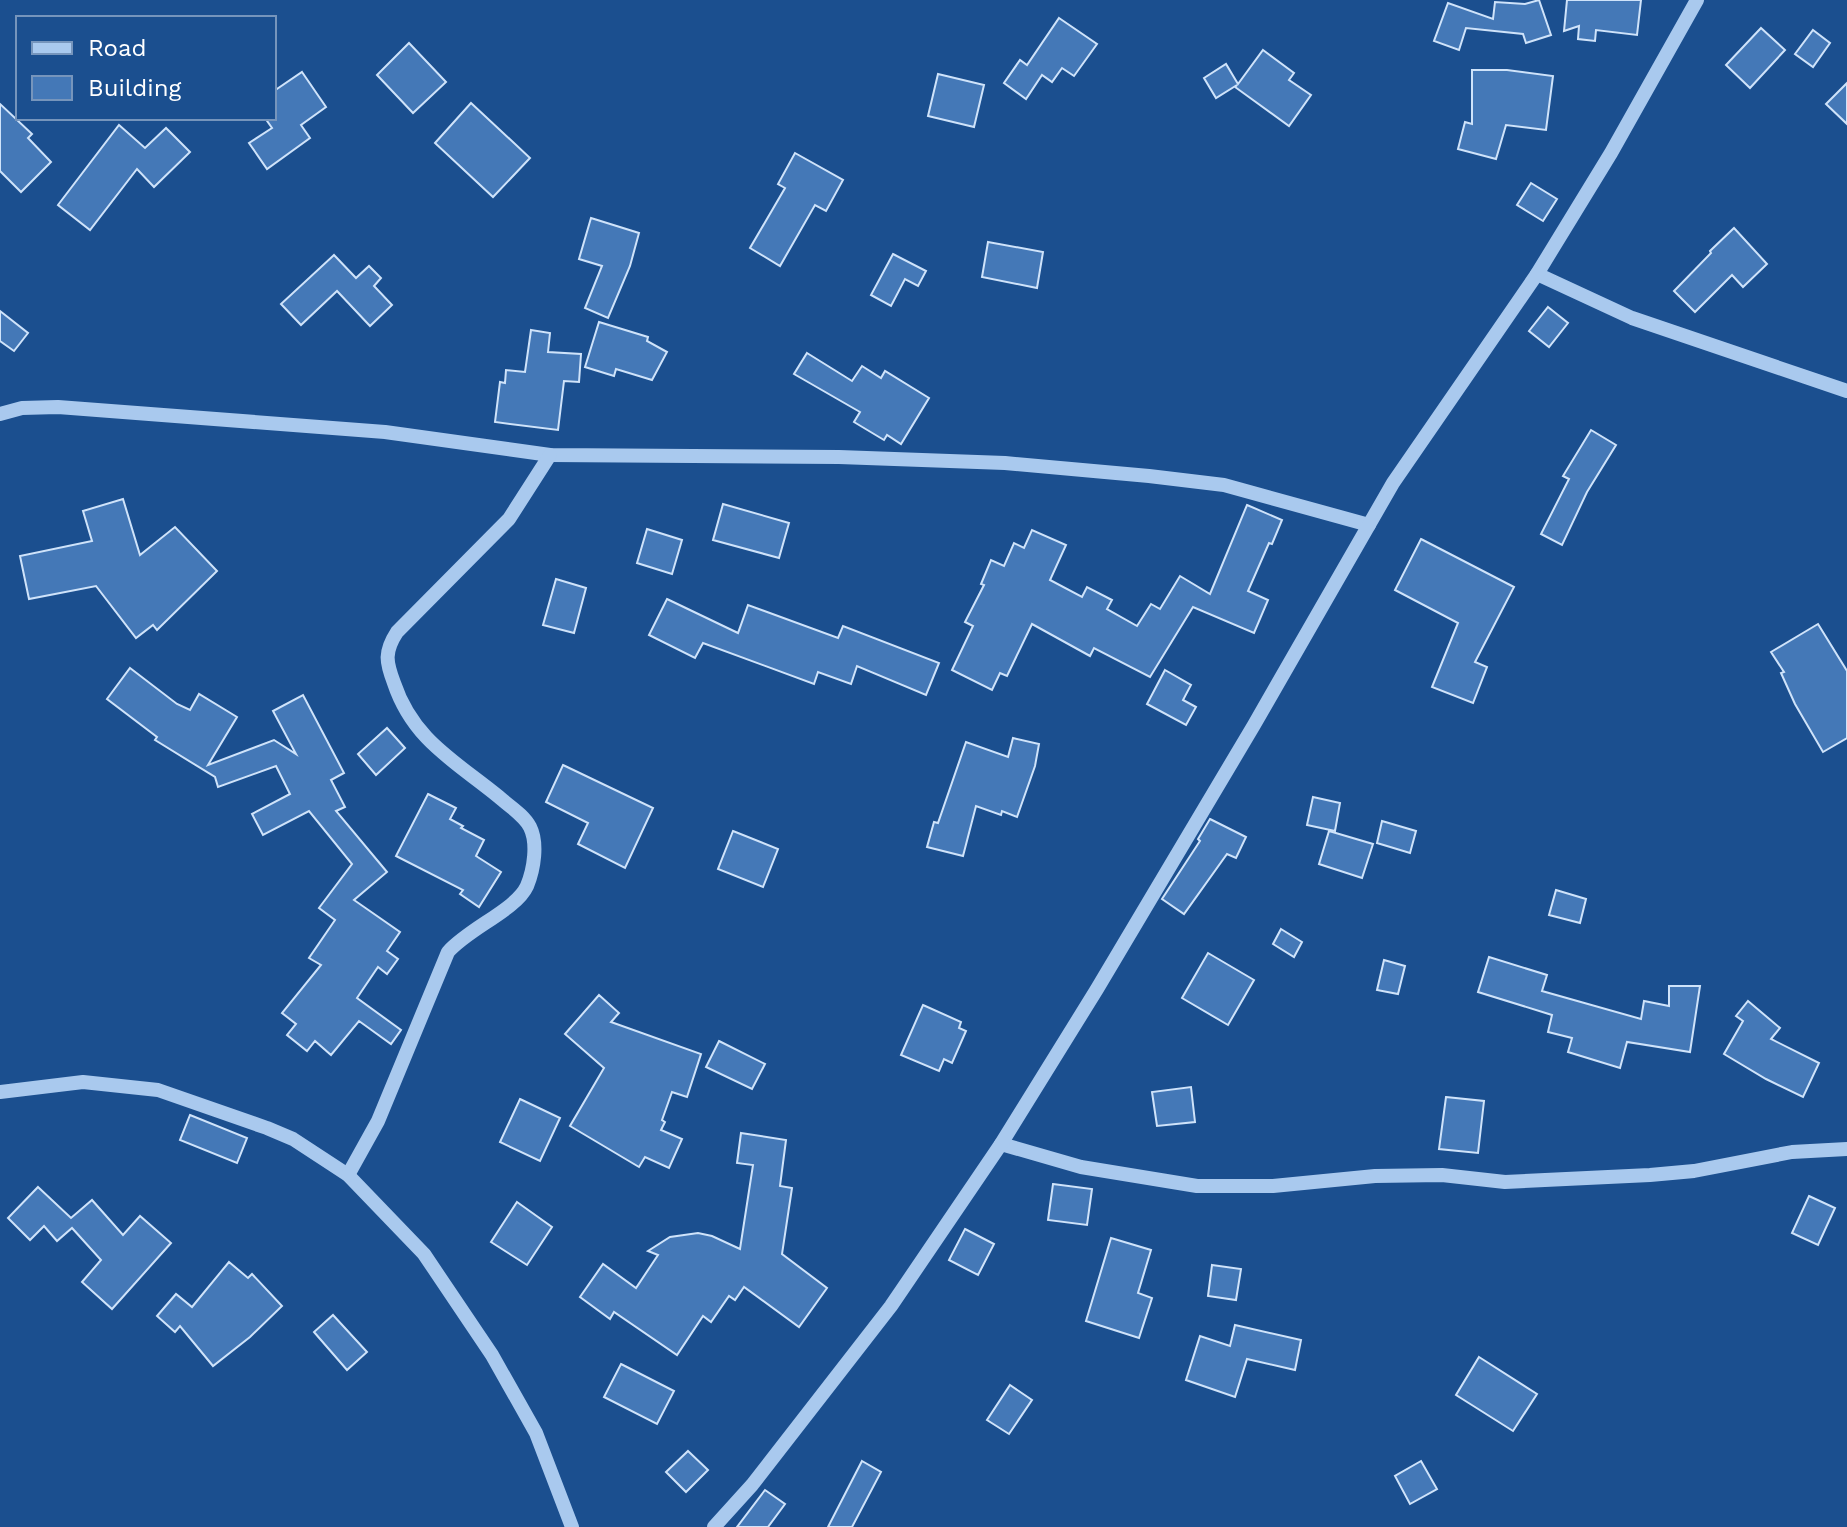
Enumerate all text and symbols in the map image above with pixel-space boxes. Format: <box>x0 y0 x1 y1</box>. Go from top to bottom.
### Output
legend <box>16 16 276 120</box>
text: Road <box>88 34 147 62</box>
text: Building <box>88 74 181 102</box>

